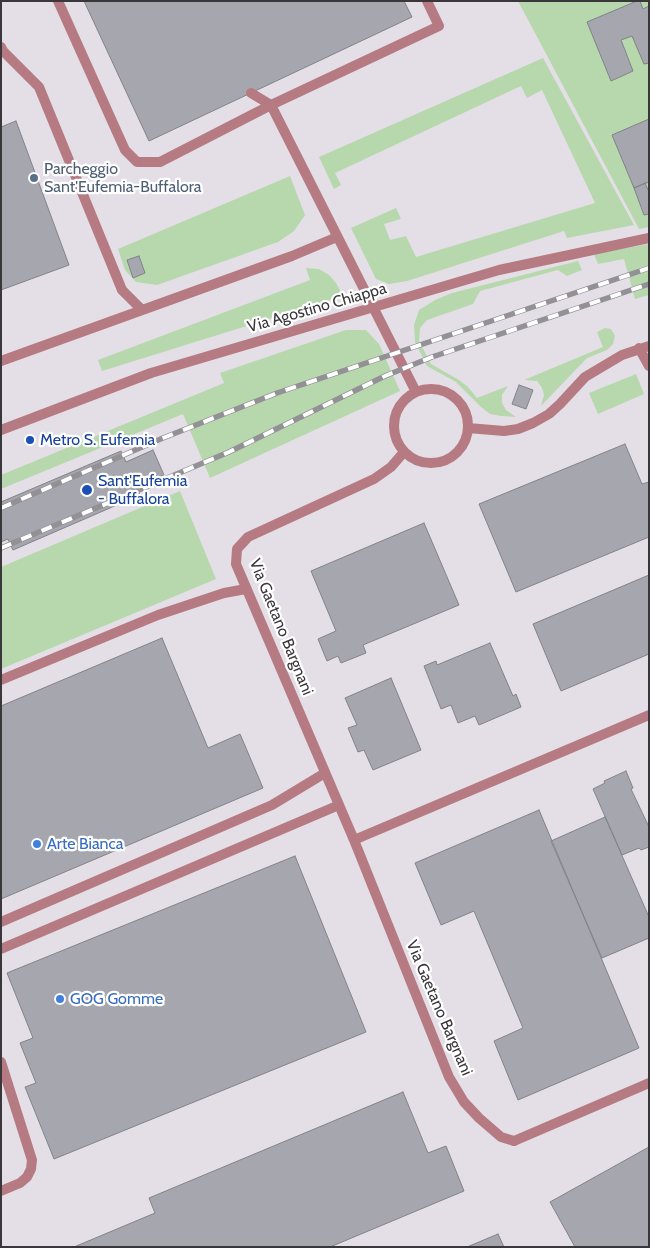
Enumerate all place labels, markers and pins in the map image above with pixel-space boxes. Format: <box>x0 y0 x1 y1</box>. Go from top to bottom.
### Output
place label: Parcheggio Sant'Eufemia-Buffalora <box>44 159 201 197</box>
marker: Parcheggio Sant'Eufemia-Buffalora <box>28 172 40 184</box>
place label: Metro S. Eufemia <box>40 430 155 450</box>
marker: Metro S. Eufemia <box>24 434 36 446</box>
place label: Sant'Eufemia - Buffalora <box>98 471 187 509</box>
marker: Sant'Eufemia - Buffalora <box>80 483 94 497</box>
place label: Arte Bianca <box>47 834 123 854</box>
marker: Arte Bianca <box>31 838 43 850</box>
place label: GOG Gomme <box>70 989 163 1009</box>
marker: GOG Gomme <box>54 993 66 1005</box>

